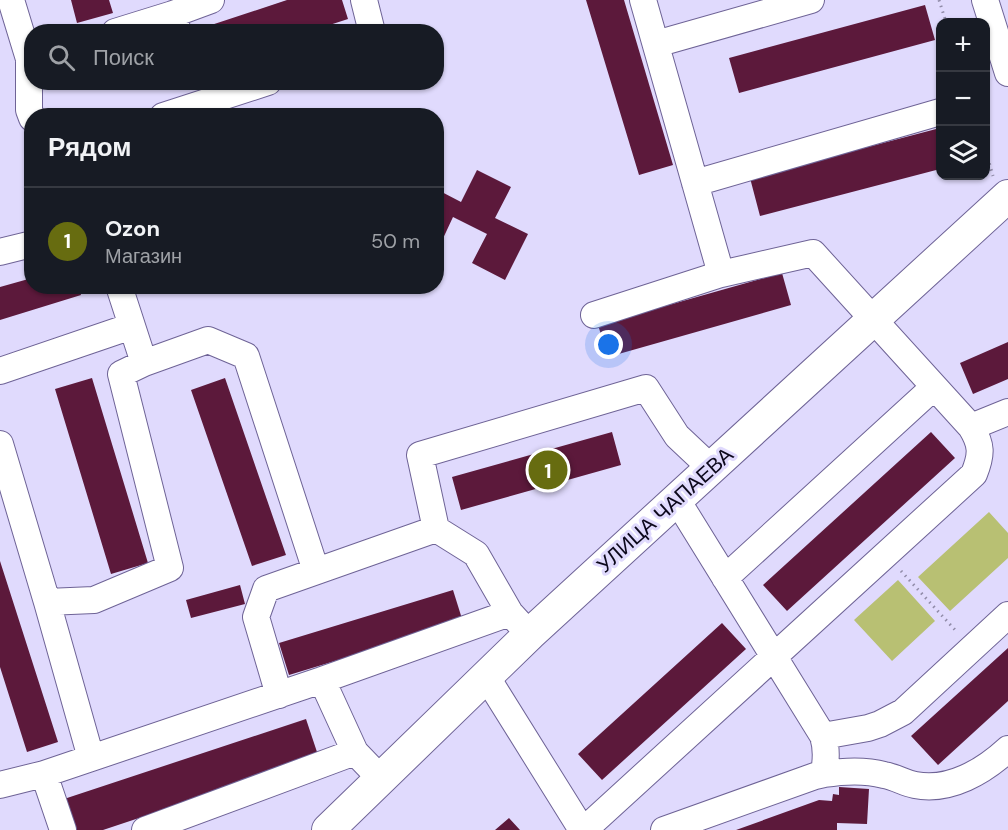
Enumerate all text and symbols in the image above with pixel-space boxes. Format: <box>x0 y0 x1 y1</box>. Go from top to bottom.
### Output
map controls <box>936 18 990 180</box>
button: + <box>936 18 990 72</box>
search box <box>24 24 444 90</box>
icon: search <box>45 41 78 74</box>
text: Поиск <box>93 43 154 72</box>
button: − <box>936 72 990 126</box>
button: layers <box>936 126 990 180</box>
text: Рядом <box>48 130 131 164</box>
text: Ozon <box>105 214 160 243</box>
text: 1 <box>64 228 71 254</box>
text: 50 m <box>371 228 420 254</box>
text: Магазин <box>105 243 182 269</box>
your location <box>594 330 623 359</box>
street label: УЛИЦА ЧАПАЕВА <box>591 441 739 579</box>
pin: 1 <box>528 448 568 492</box>

